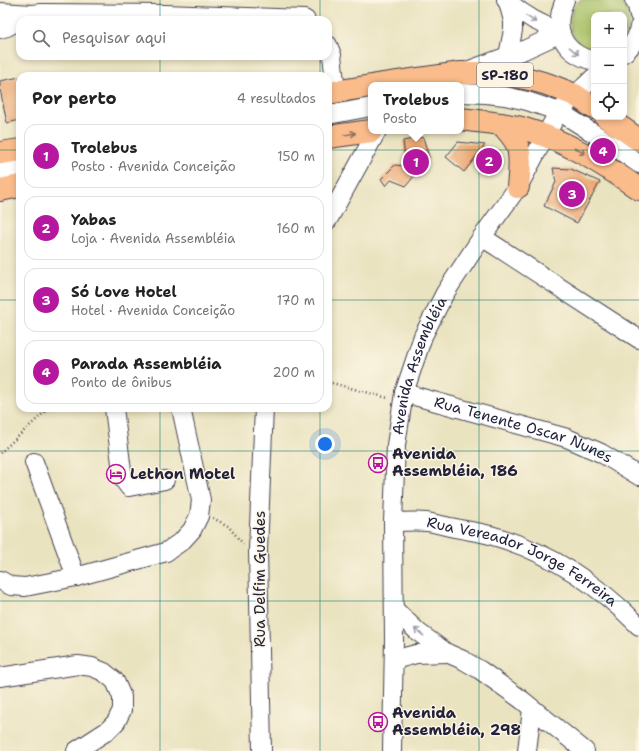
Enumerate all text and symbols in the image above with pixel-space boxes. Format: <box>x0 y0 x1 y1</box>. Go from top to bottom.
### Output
map controls <box>591 12 627 120</box>
button: + <box>591 12 627 48</box>
one-way arrow <box>525 15 537 23</box>
search box <box>16 16 332 60</box>
icon: search <box>30 27 52 49</box>
text: Pesquisar aqui <box>62 28 166 48</box>
one-way arrow <box>568 47 579 56</box>
button: − <box>591 48 627 84</box>
road number: SP-180 <box>477 63 533 87</box>
popup <box>368 82 464 134</box>
button: locate <box>591 84 627 120</box>
text: Por perto <box>32 87 117 109</box>
text: 4 resultados <box>237 90 316 107</box>
text: Trolebus <box>383 90 449 110</box>
text: Posto <box>383 110 417 127</box>
one-way arrow <box>343 130 356 138</box>
pin: 4 <box>590 136 616 166</box>
text: Trolebus <box>71 138 137 158</box>
pin: 2 <box>476 146 502 176</box>
pin: 1 <box>403 147 429 177</box>
text: 1 <box>43 148 49 165</box>
text: 150 m <box>277 148 315 165</box>
one-way arrow <box>574 148 586 156</box>
text: Posto · Avenida Conceição <box>71 158 236 175</box>
pin: 3 <box>559 179 585 209</box>
text: Yabas <box>71 210 116 230</box>
text: 2 <box>41 220 51 237</box>
text: 160 m <box>277 220 315 237</box>
text: Loja · Avenida Assembléia <box>71 230 235 247</box>
text: Só Love Hotel <box>71 282 177 302</box>
text: 3 <box>41 292 51 309</box>
text: 170 m <box>277 292 315 309</box>
street label: Avenida Assembléia <box>388 293 452 436</box>
text: Hotel · Avenida Conceição <box>71 302 235 319</box>
text: Parada Assembléia <box>71 354 222 374</box>
text: 4 <box>41 364 51 381</box>
text: 200 m <box>273 364 315 381</box>
text: Ponto de ônibus <box>71 374 172 391</box>
street label: Rua Tenente Oscar Nunes <box>432 392 616 468</box>
your location <box>315 434 335 454</box>
place label: Avenida Assembléia, 186 <box>392 444 518 481</box>
bus stop icon: Avenida Assembléia, 186 <box>367 452 389 474</box>
hotel icon: Lethon Motel <box>105 463 127 485</box>
place label: Lethon Motel <box>130 464 235 484</box>
street label: Rua Delfim Guedes <box>250 511 270 647</box>
street label: Rua Vereador Jorge Ferreira <box>425 512 622 611</box>
one-way arrow <box>414 628 425 637</box>
place label: Avenida Assembléia, 298 <box>392 703 521 740</box>
bus stop icon: Avenida Assembléia, 298 <box>367 711 389 733</box>

